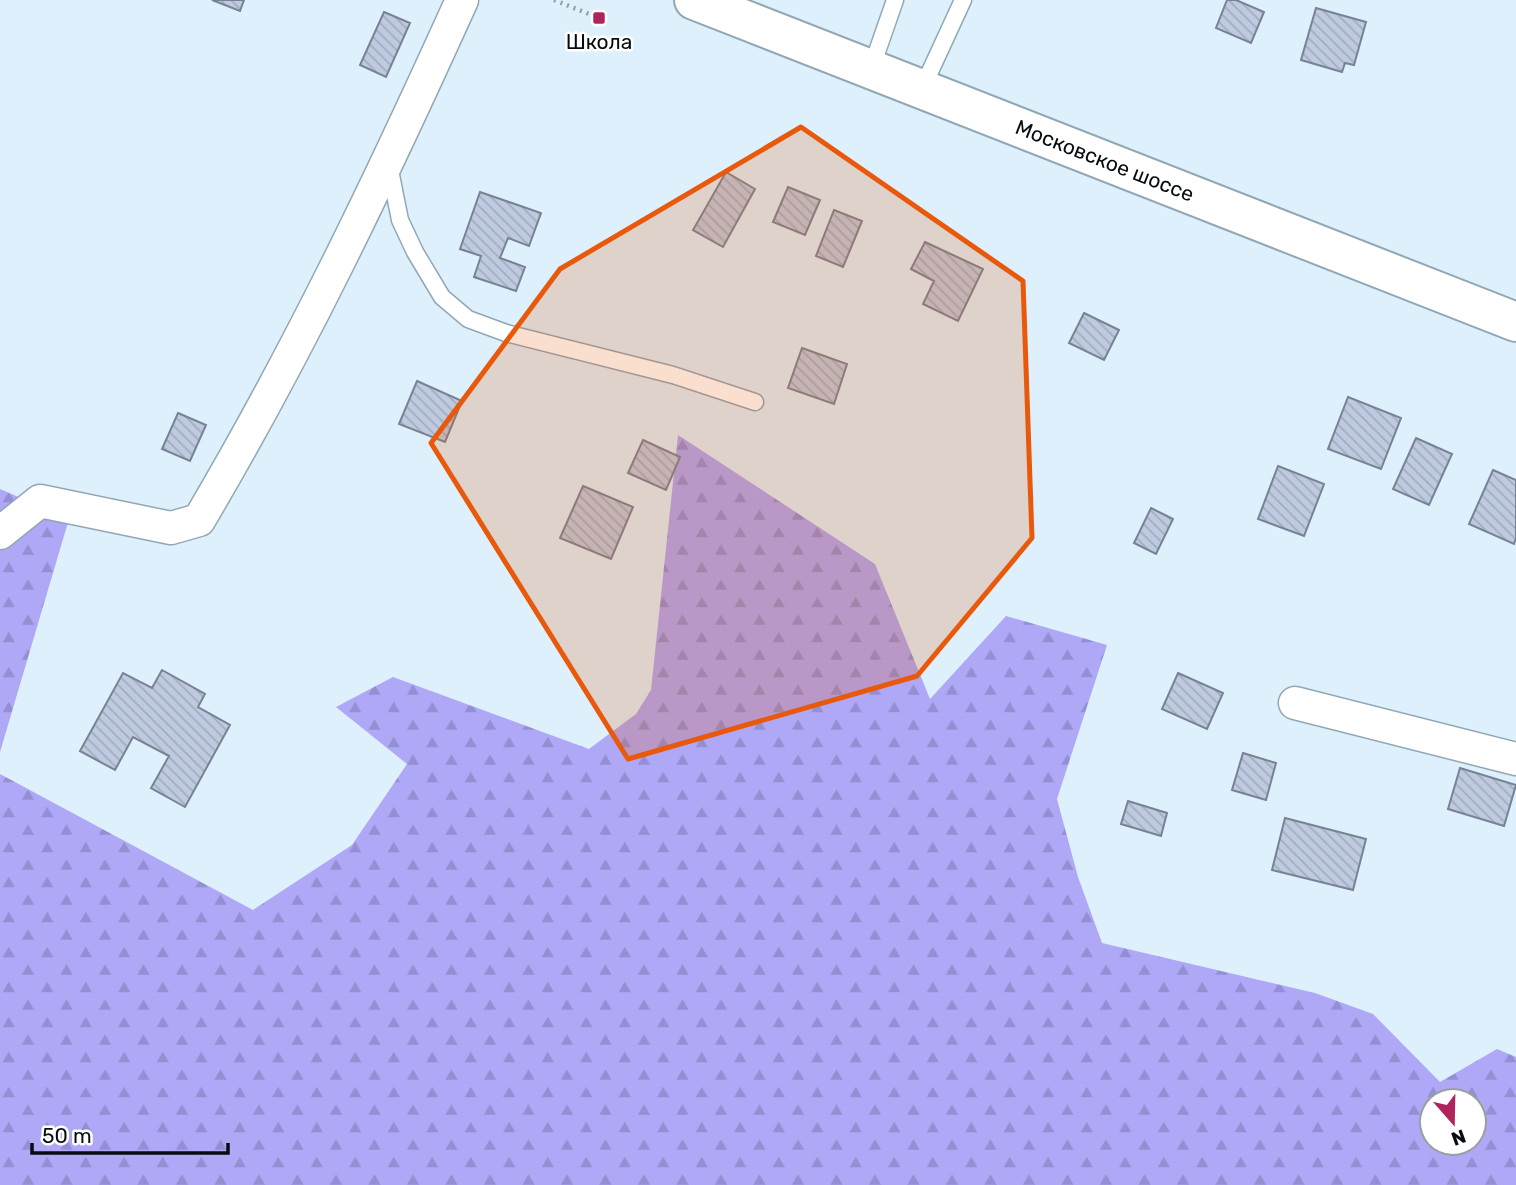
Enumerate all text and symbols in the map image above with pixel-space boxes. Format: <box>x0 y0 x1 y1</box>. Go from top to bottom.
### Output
marker: Школа <box>591 10 607 26</box>
place label: Школа <box>566 29 632 54</box>
street label: Московское шоссе <box>1012 114 1198 207</box>
north arrow <box>1418 1087 1488 1157</box>
scale bar <box>32 1112 228 1156</box>
text: 50 m <box>42 1123 92 1148</box>
text: N <box>1448 1124 1469 1151</box>

